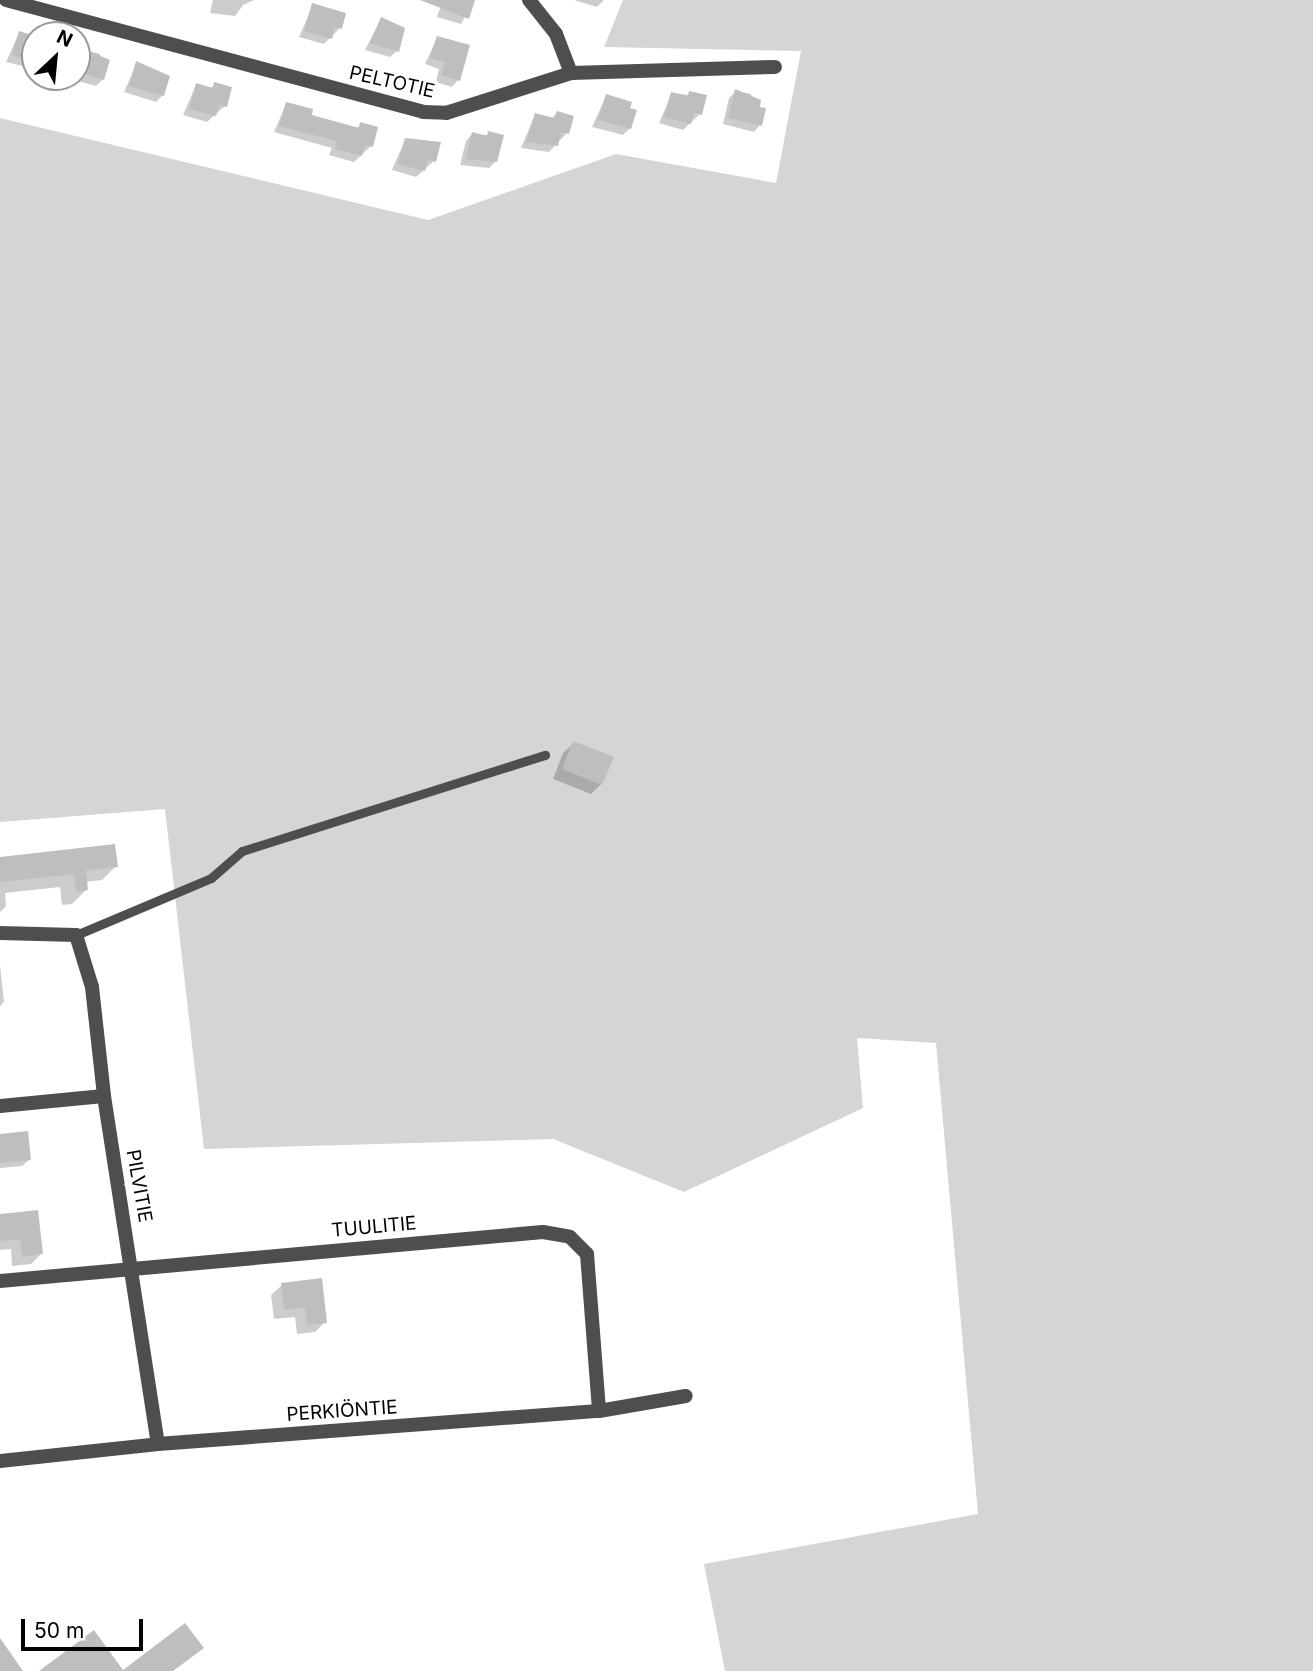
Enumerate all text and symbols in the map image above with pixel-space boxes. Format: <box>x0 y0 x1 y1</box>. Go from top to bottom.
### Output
north arrow <box>21 21 91 91</box>
text: N <box>53 25 76 52</box>
street label: PELTOTIE <box>347 61 437 103</box>
street label: PILVITIE <box>121 1148 157 1224</box>
street label: TUULITIE <box>331 1212 417 1242</box>
street label: PERKIÖNTIE <box>286 1396 398 1426</box>
scale bar <box>24 1604 147 1648</box>
text: 50 m <box>34 1618 84 1643</box>

